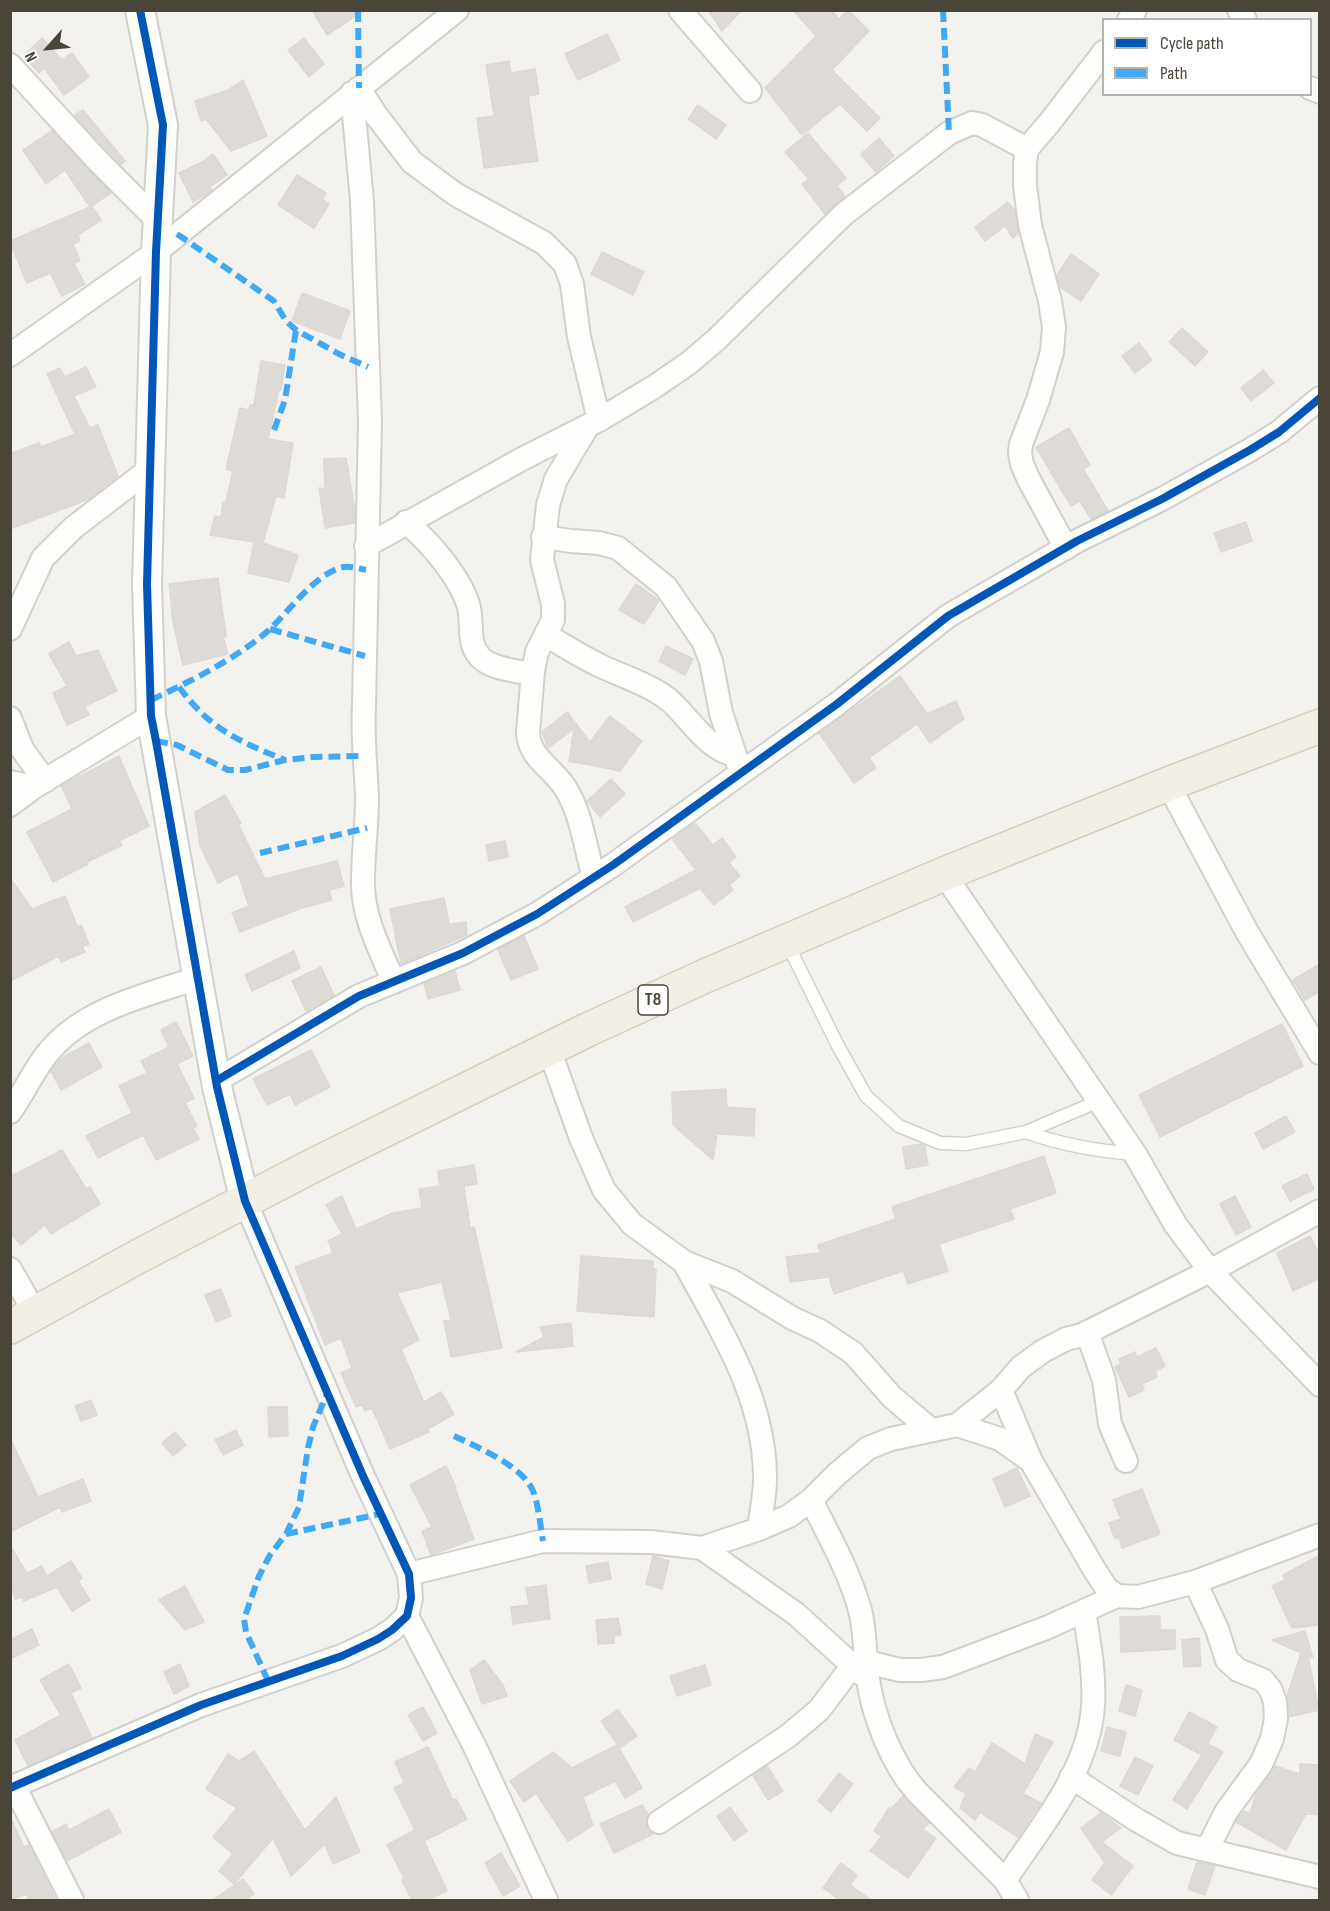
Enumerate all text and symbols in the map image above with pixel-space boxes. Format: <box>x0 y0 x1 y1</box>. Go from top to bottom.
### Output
north arrow <box>18 18 78 78</box>
legend <box>1102 18 1312 96</box>
text: Cycle path <box>1160 33 1224 54</box>
text: N <box>21 48 42 65</box>
text: Path <box>1160 63 1188 84</box>
road number: T8 <box>638 985 668 1015</box>

